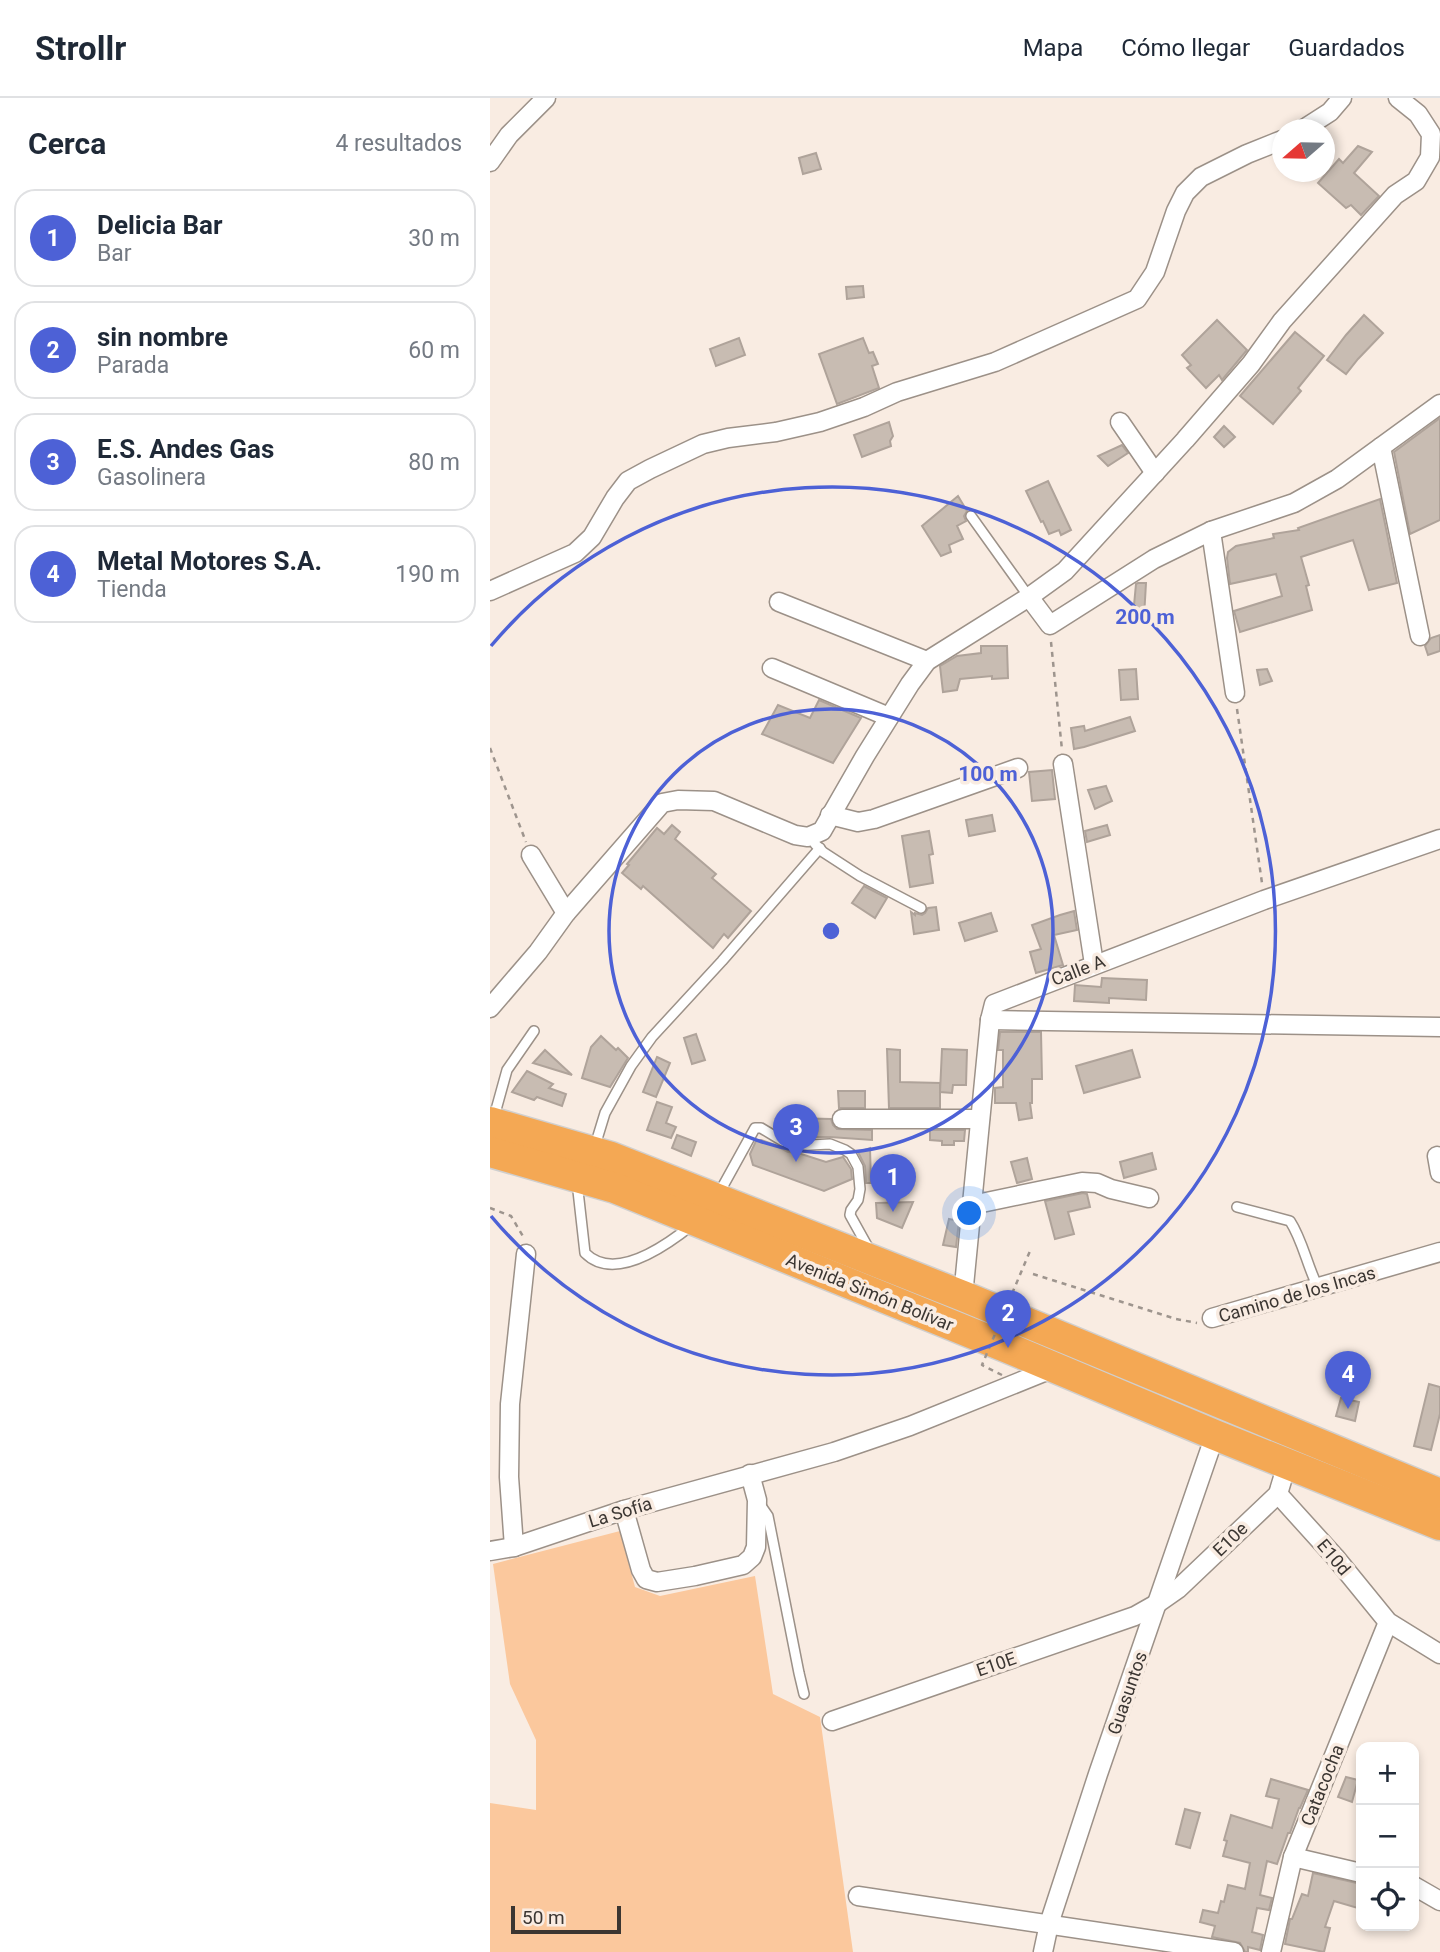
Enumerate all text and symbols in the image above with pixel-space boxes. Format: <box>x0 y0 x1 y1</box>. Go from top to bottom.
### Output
text: Strollr <box>35 29 126 68</box>
text: Mapa <box>1023 34 1083 62</box>
text: Cómo llegar <box>1121 34 1250 62</box>
text: Guardados <box>1288 34 1405 62</box>
north arrow <box>1272 119 1335 182</box>
text: Cerca <box>28 126 106 161</box>
text: 4 resultados <box>335 130 462 157</box>
text: Delicia Bar <box>97 210 223 240</box>
text: 1 <box>46 225 60 252</box>
text: 30 m <box>408 225 460 252</box>
text: Bar <box>97 240 132 267</box>
text: sin nombre <box>97 322 228 352</box>
text: 2 <box>46 337 60 364</box>
text: 60 m <box>408 337 460 364</box>
text: Parada <box>97 352 169 379</box>
text: E.S. Andes Gas <box>97 434 274 464</box>
text: 3 <box>46 449 60 476</box>
text: 80 m <box>408 449 460 476</box>
text: Gasolinera <box>97 464 206 491</box>
text: Metal Motores S.A. <box>97 546 322 576</box>
text: 4 <box>46 561 60 588</box>
text: 190 m <box>395 561 460 588</box>
text: Tienda <box>97 576 167 603</box>
text: 200 m <box>1115 605 1175 629</box>
text: 100 m <box>958 762 1018 786</box>
centre of rings <box>819 919 843 943</box>
street label: Calle A <box>1048 950 1108 990</box>
pin: 3 <box>773 1104 819 1162</box>
pin: 1 <box>870 1154 916 1212</box>
your location <box>952 1196 986 1230</box>
street label: Avenida Simón Bolívar <box>783 1249 957 1335</box>
street label: Camino de los Incas <box>1216 1262 1378 1326</box>
pin: 2 <box>985 1290 1031 1348</box>
pin: 4 <box>1325 1351 1371 1409</box>
street label: La Sofía <box>586 1492 654 1532</box>
street label: E10e <box>1208 1518 1252 1560</box>
street label: E10d <box>1313 1535 1355 1579</box>
street label: E10E <box>973 1647 1019 1681</box>
street label: Guasuntos <box>1103 1649 1151 1737</box>
street label: Catacocha <box>1296 1741 1348 1829</box>
map controls <box>1356 1742 1419 1931</box>
button: + <box>1356 1742 1419 1805</box>
button: − <box>1356 1805 1419 1868</box>
button: locate <box>1356 1868 1419 1931</box>
scale bar <box>511 1903 621 1935</box>
text: 50 m <box>522 1906 565 1929</box>

